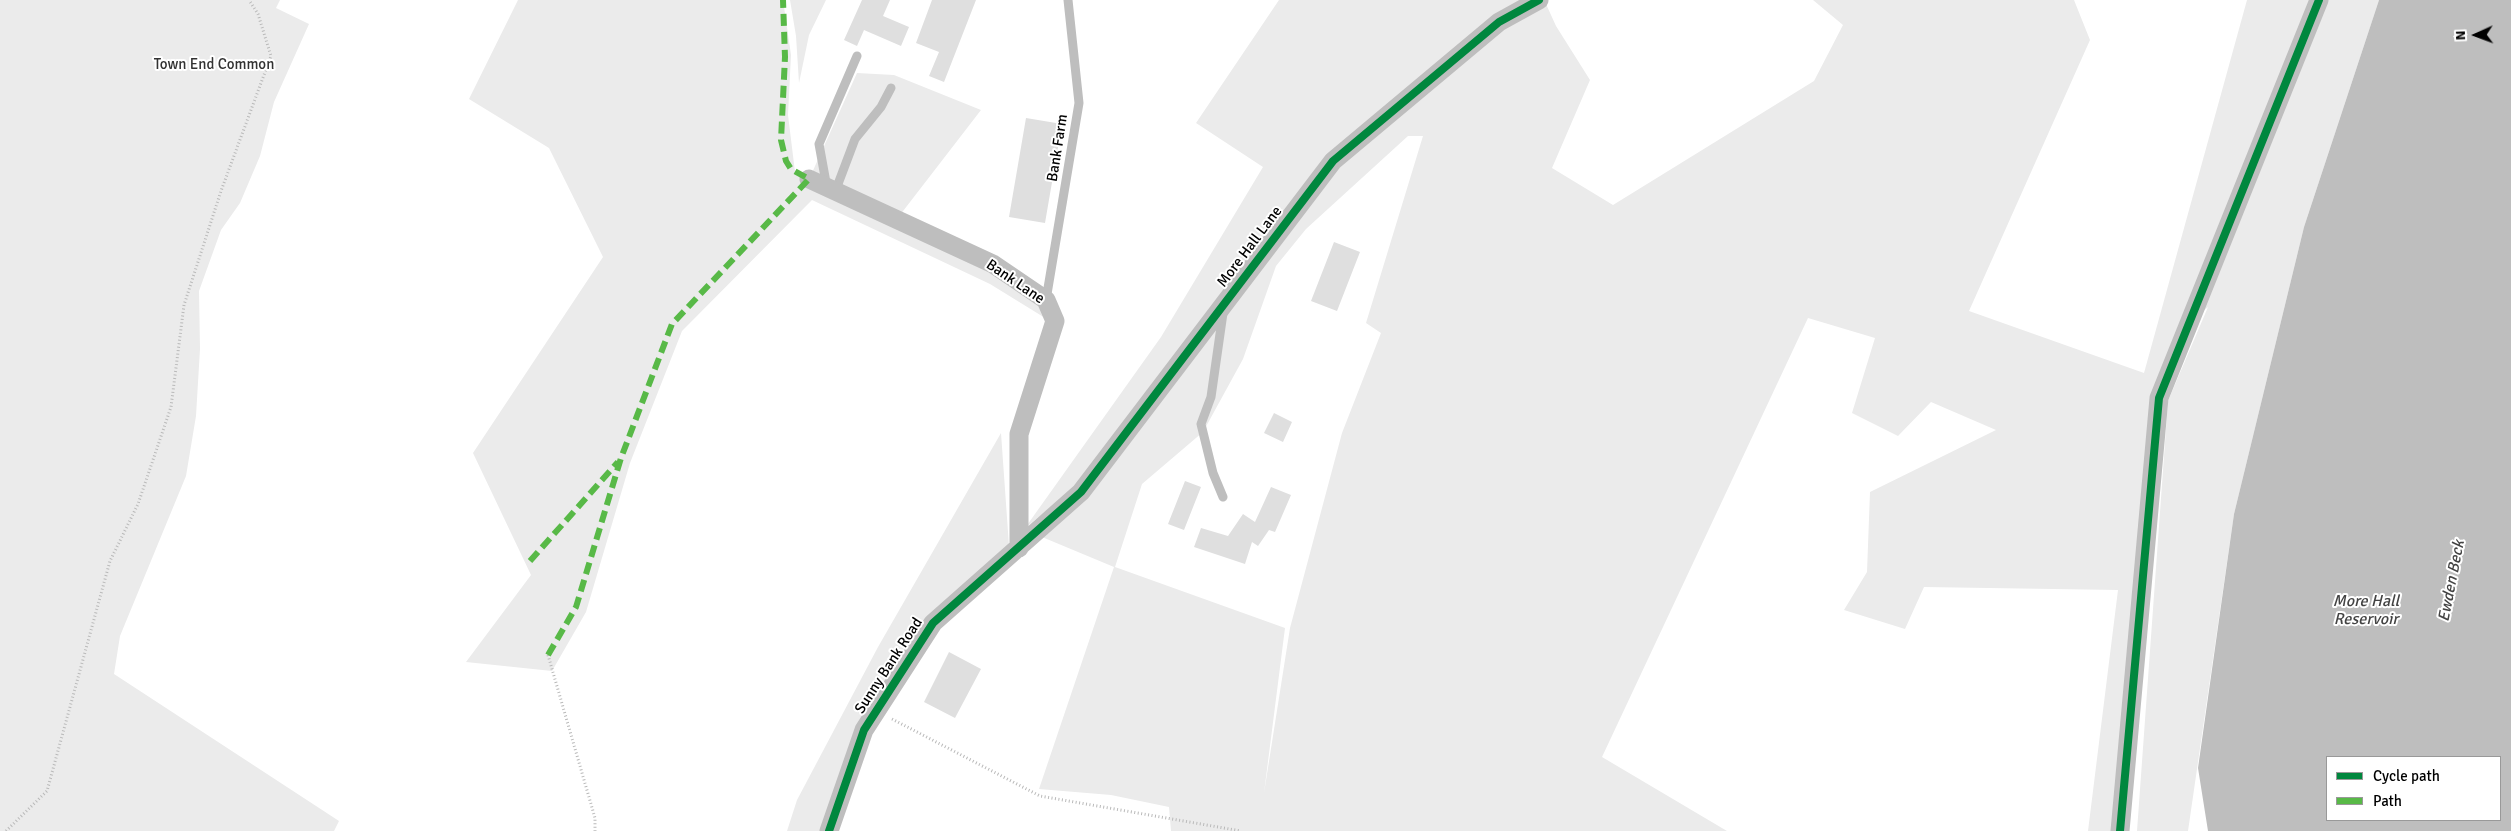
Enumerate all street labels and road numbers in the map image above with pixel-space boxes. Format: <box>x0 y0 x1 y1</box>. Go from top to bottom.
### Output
street label: Bank Farm <box>1044 113 1072 183</box>
street label: More Hall Lane <box>1214 203 1286 291</box>
street label: Bank Lane <box>982 256 1048 308</box>
street label: Sunny Bank Road <box>851 615 927 717</box>

